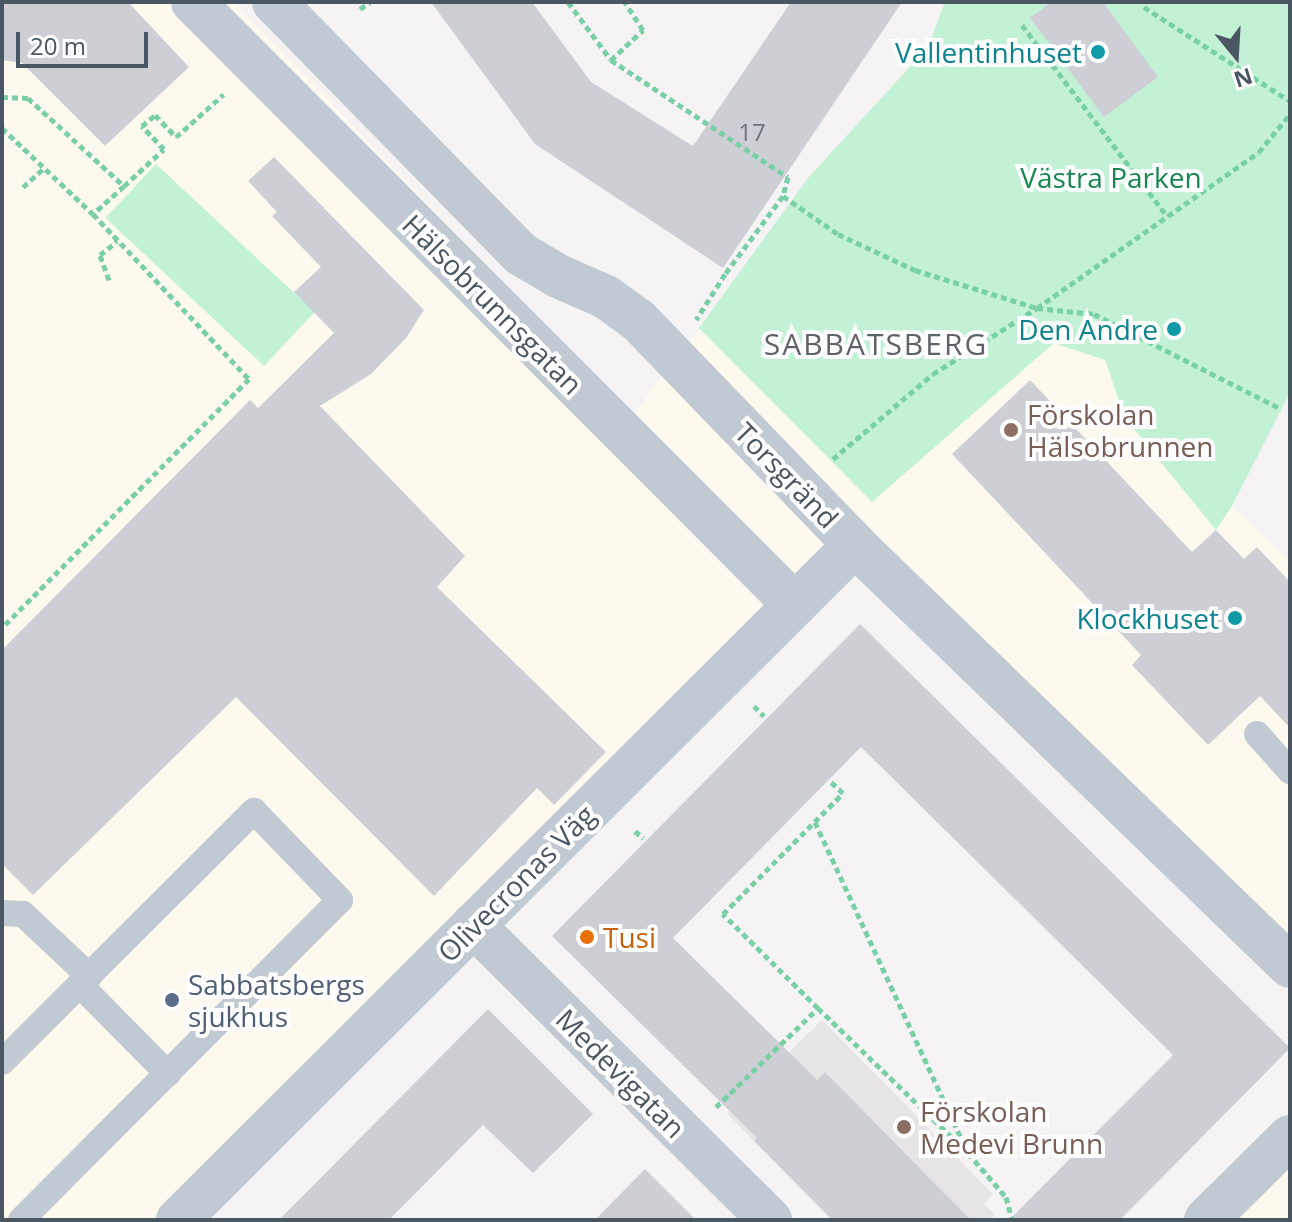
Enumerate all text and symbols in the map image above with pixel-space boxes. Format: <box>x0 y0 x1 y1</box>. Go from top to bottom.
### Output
scale bar <box>20 16 152 66</box>
north arrow <box>1196 16 1276 96</box>
text: 20 m <box>30 29 86 62</box>
place label: Vallentinhuset <box>895 35 1082 69</box>
marker: Vallentinhuset <box>1089 43 1107 61</box>
text: N <box>1230 62 1257 96</box>
house number: 17 <box>738 118 766 146</box>
park label: Västra Parken <box>1020 160 1202 194</box>
street label: Hälsobrunnsgatan <box>396 207 590 401</box>
place label: Den Andre <box>1018 312 1158 346</box>
marker: Den Andre <box>1165 320 1183 338</box>
district label: SABBATSBERG <box>764 326 988 362</box>
place label: Förskolan Hälsobrunnen <box>1027 397 1213 463</box>
street label: Torsgränd <box>729 415 845 535</box>
marker: Förskolan Hälsobrunnen <box>1002 421 1020 439</box>
place label: Klockhuset <box>1076 601 1219 635</box>
marker: Klockhuset <box>1226 609 1244 627</box>
street label: Olivecronas Väg <box>431 798 601 968</box>
place label: Tusi <box>603 920 656 954</box>
marker: Tusi <box>578 928 596 946</box>
place label: Sabbatsbergs sjukhus <box>188 967 365 1033</box>
marker: Sabbatsbergs sjukhus <box>163 991 181 1009</box>
street label: Medevigatan <box>550 1002 692 1144</box>
place label: Förskolan Medevi Brunn <box>920 1094 1103 1160</box>
marker: Förskolan Medevi Brunn <box>895 1118 913 1136</box>

